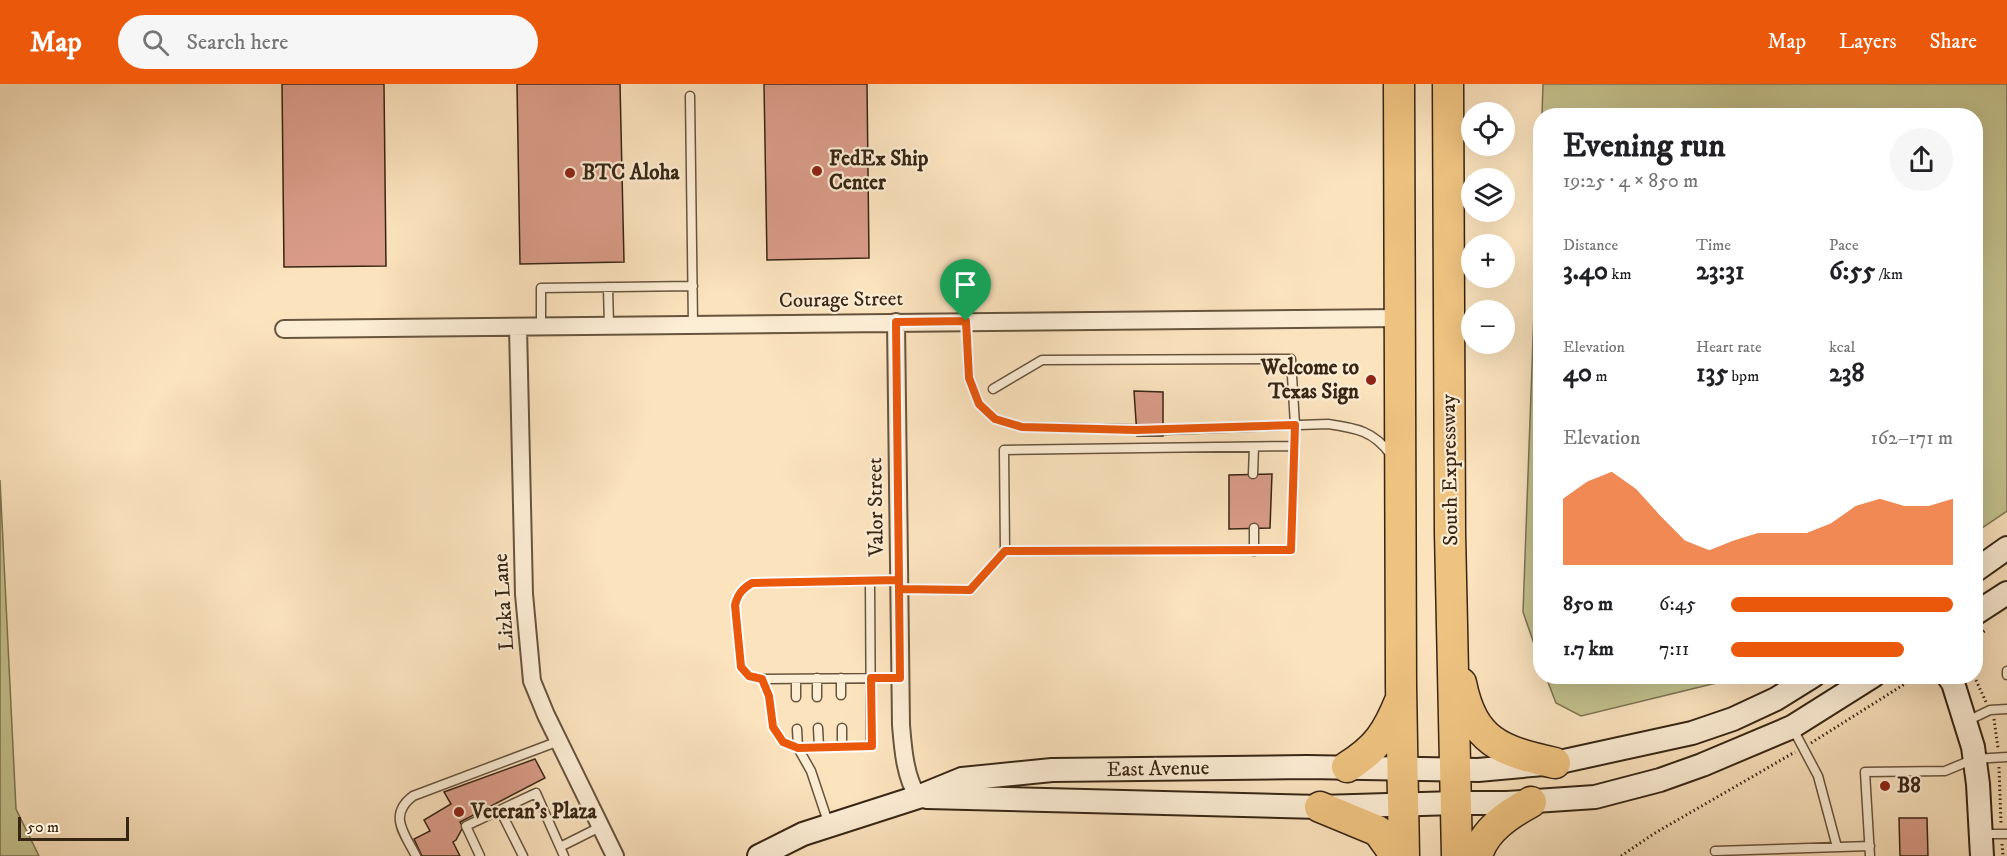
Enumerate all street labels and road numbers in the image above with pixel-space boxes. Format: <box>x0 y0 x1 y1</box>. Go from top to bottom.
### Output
street label: Courage Street <box>779 286 904 314</box>
street label: South Expressway <box>1436 393 1464 546</box>
street label: Valor Street <box>862 457 890 558</box>
street label: Lizka Lane <box>488 552 520 651</box>
street label: East Avenue <box>1106 755 1210 783</box>

